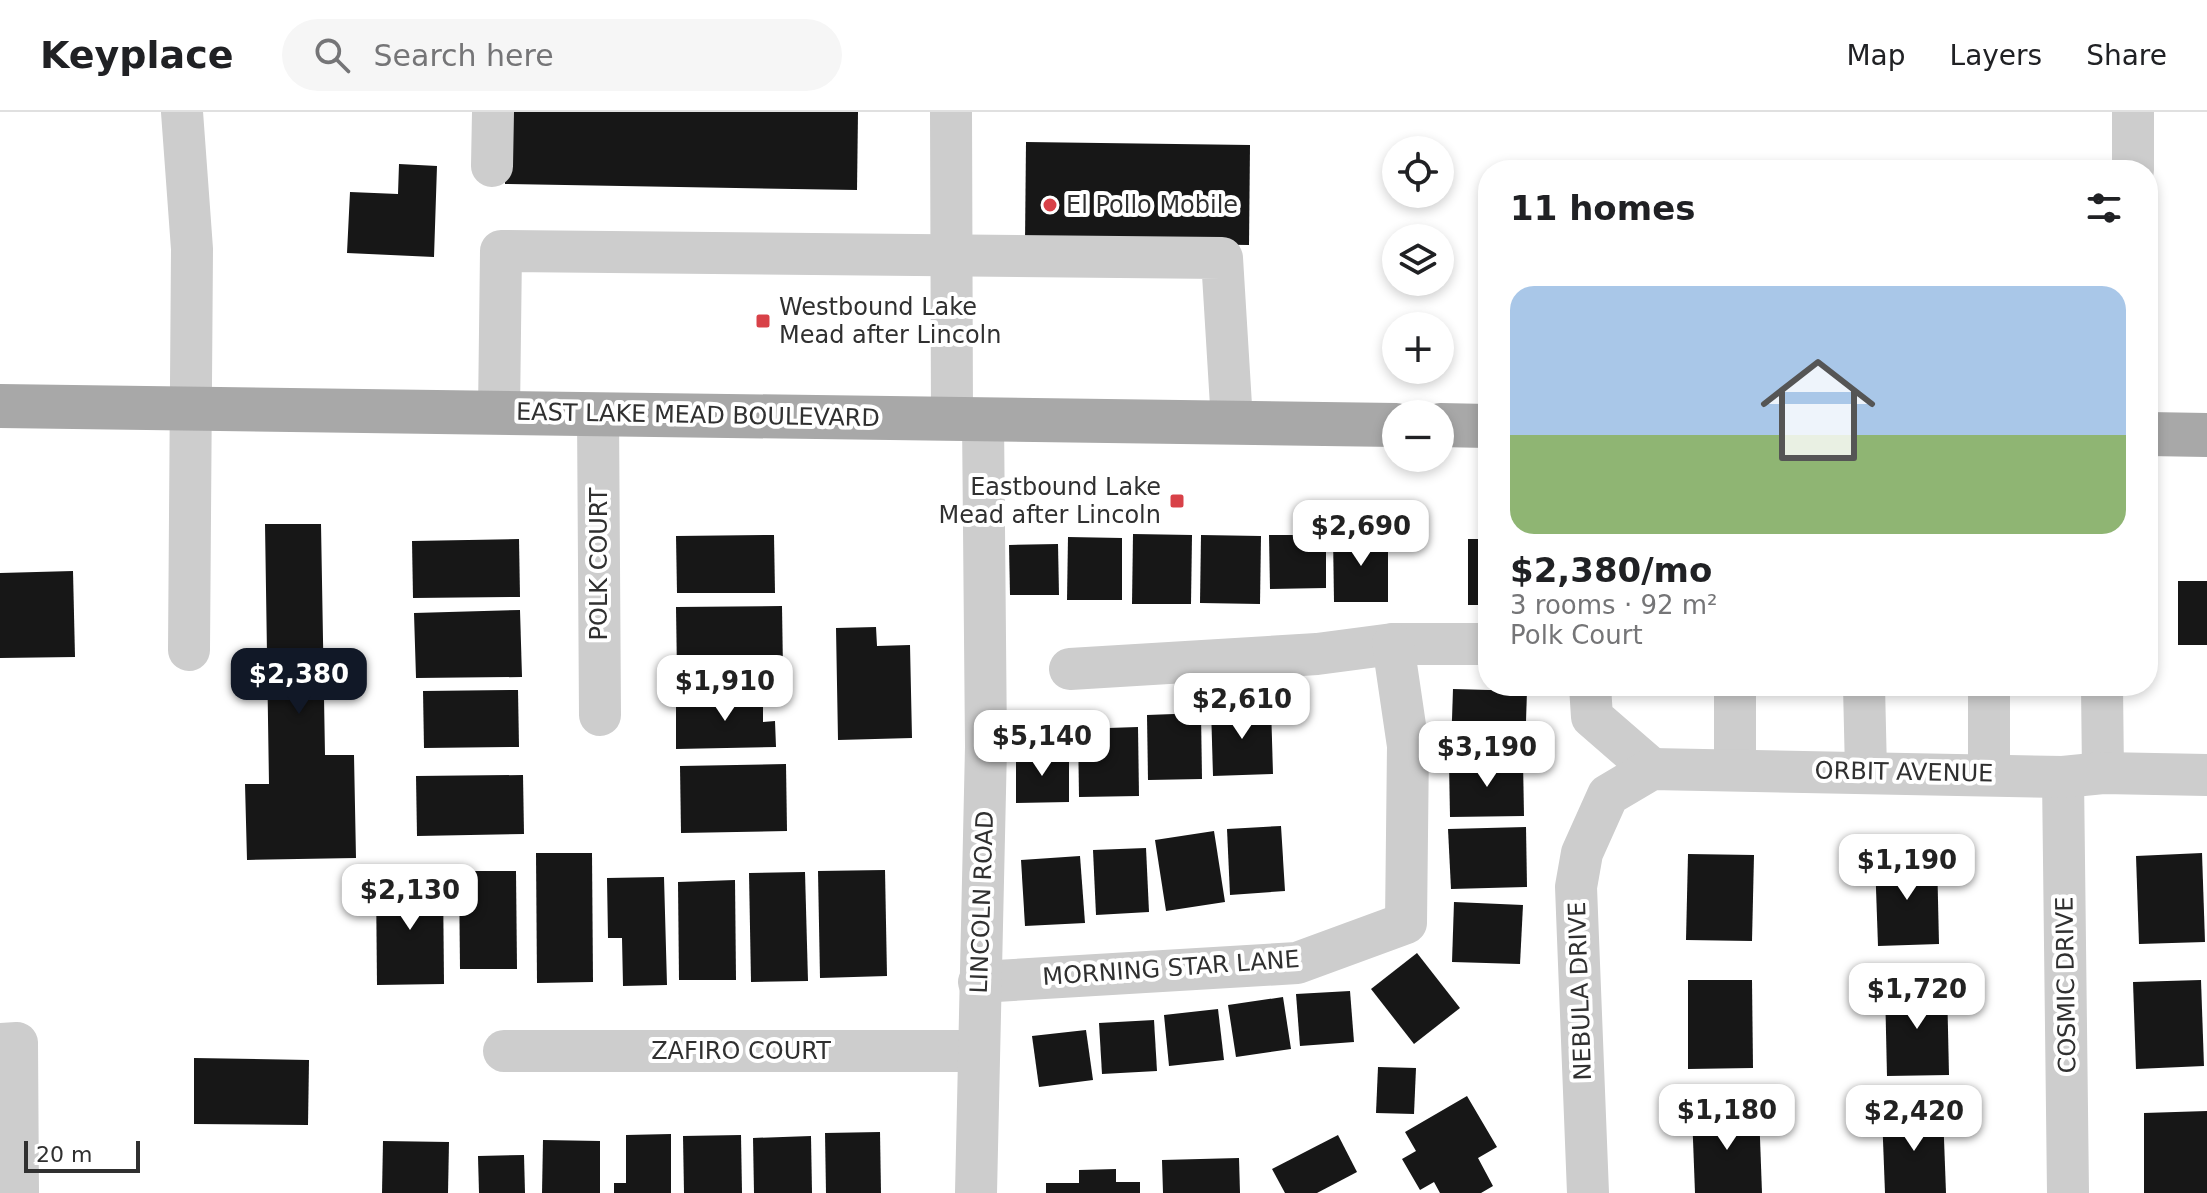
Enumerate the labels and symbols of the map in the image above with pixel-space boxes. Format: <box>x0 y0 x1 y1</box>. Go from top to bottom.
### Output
place label: El Pollo Mobile <box>1066 191 1238 219</box>
marker: El Pollo Mobile <box>1041 196 1059 214</box>
place label: Westbound Lake Mead after Lincoln <box>779 293 1001 349</box>
marker: Westbound Lake Mead after Lincoln <box>754 312 772 330</box>
street label: EAST LAKE MEAD BOULEVARD <box>516 398 880 432</box>
place label: Eastbound Lake Mead after Lincoln <box>939 473 1161 529</box>
street label: POLK COURT <box>585 487 613 640</box>
marker: Eastbound Lake Mead after Lincoln <box>1168 492 1186 510</box>
pin: $2,690 <box>1296 500 1426 568</box>
pin: $2,380 <box>234 648 364 716</box>
pin: $1,910 <box>660 655 790 723</box>
pin: $2,610 <box>1177 673 1307 741</box>
pin: $5,140 <box>977 710 1107 778</box>
pin: $3,190 <box>1422 721 1552 789</box>
street label: ORBIT AVENUE <box>1814 756 1994 788</box>
street label: LINCOLN ROAD <box>965 810 999 994</box>
pin: $1,190 <box>1842 834 1972 902</box>
pin: $2,130 <box>345 864 475 932</box>
street label: COSMIC DRIVE <box>2050 896 2082 1074</box>
street label: NEBULA DRIVE <box>1563 901 1597 1081</box>
street label: MORNING STAR LANE <box>1041 945 1301 991</box>
pin: $1,720 <box>1852 963 1982 1031</box>
street label: ZAFIRO COURT <box>651 1037 831 1065</box>
pin: $1,180 <box>1662 1084 1792 1152</box>
pin: $2,420 <box>1849 1085 1979 1153</box>
scale bar <box>24 1137 140 1173</box>

